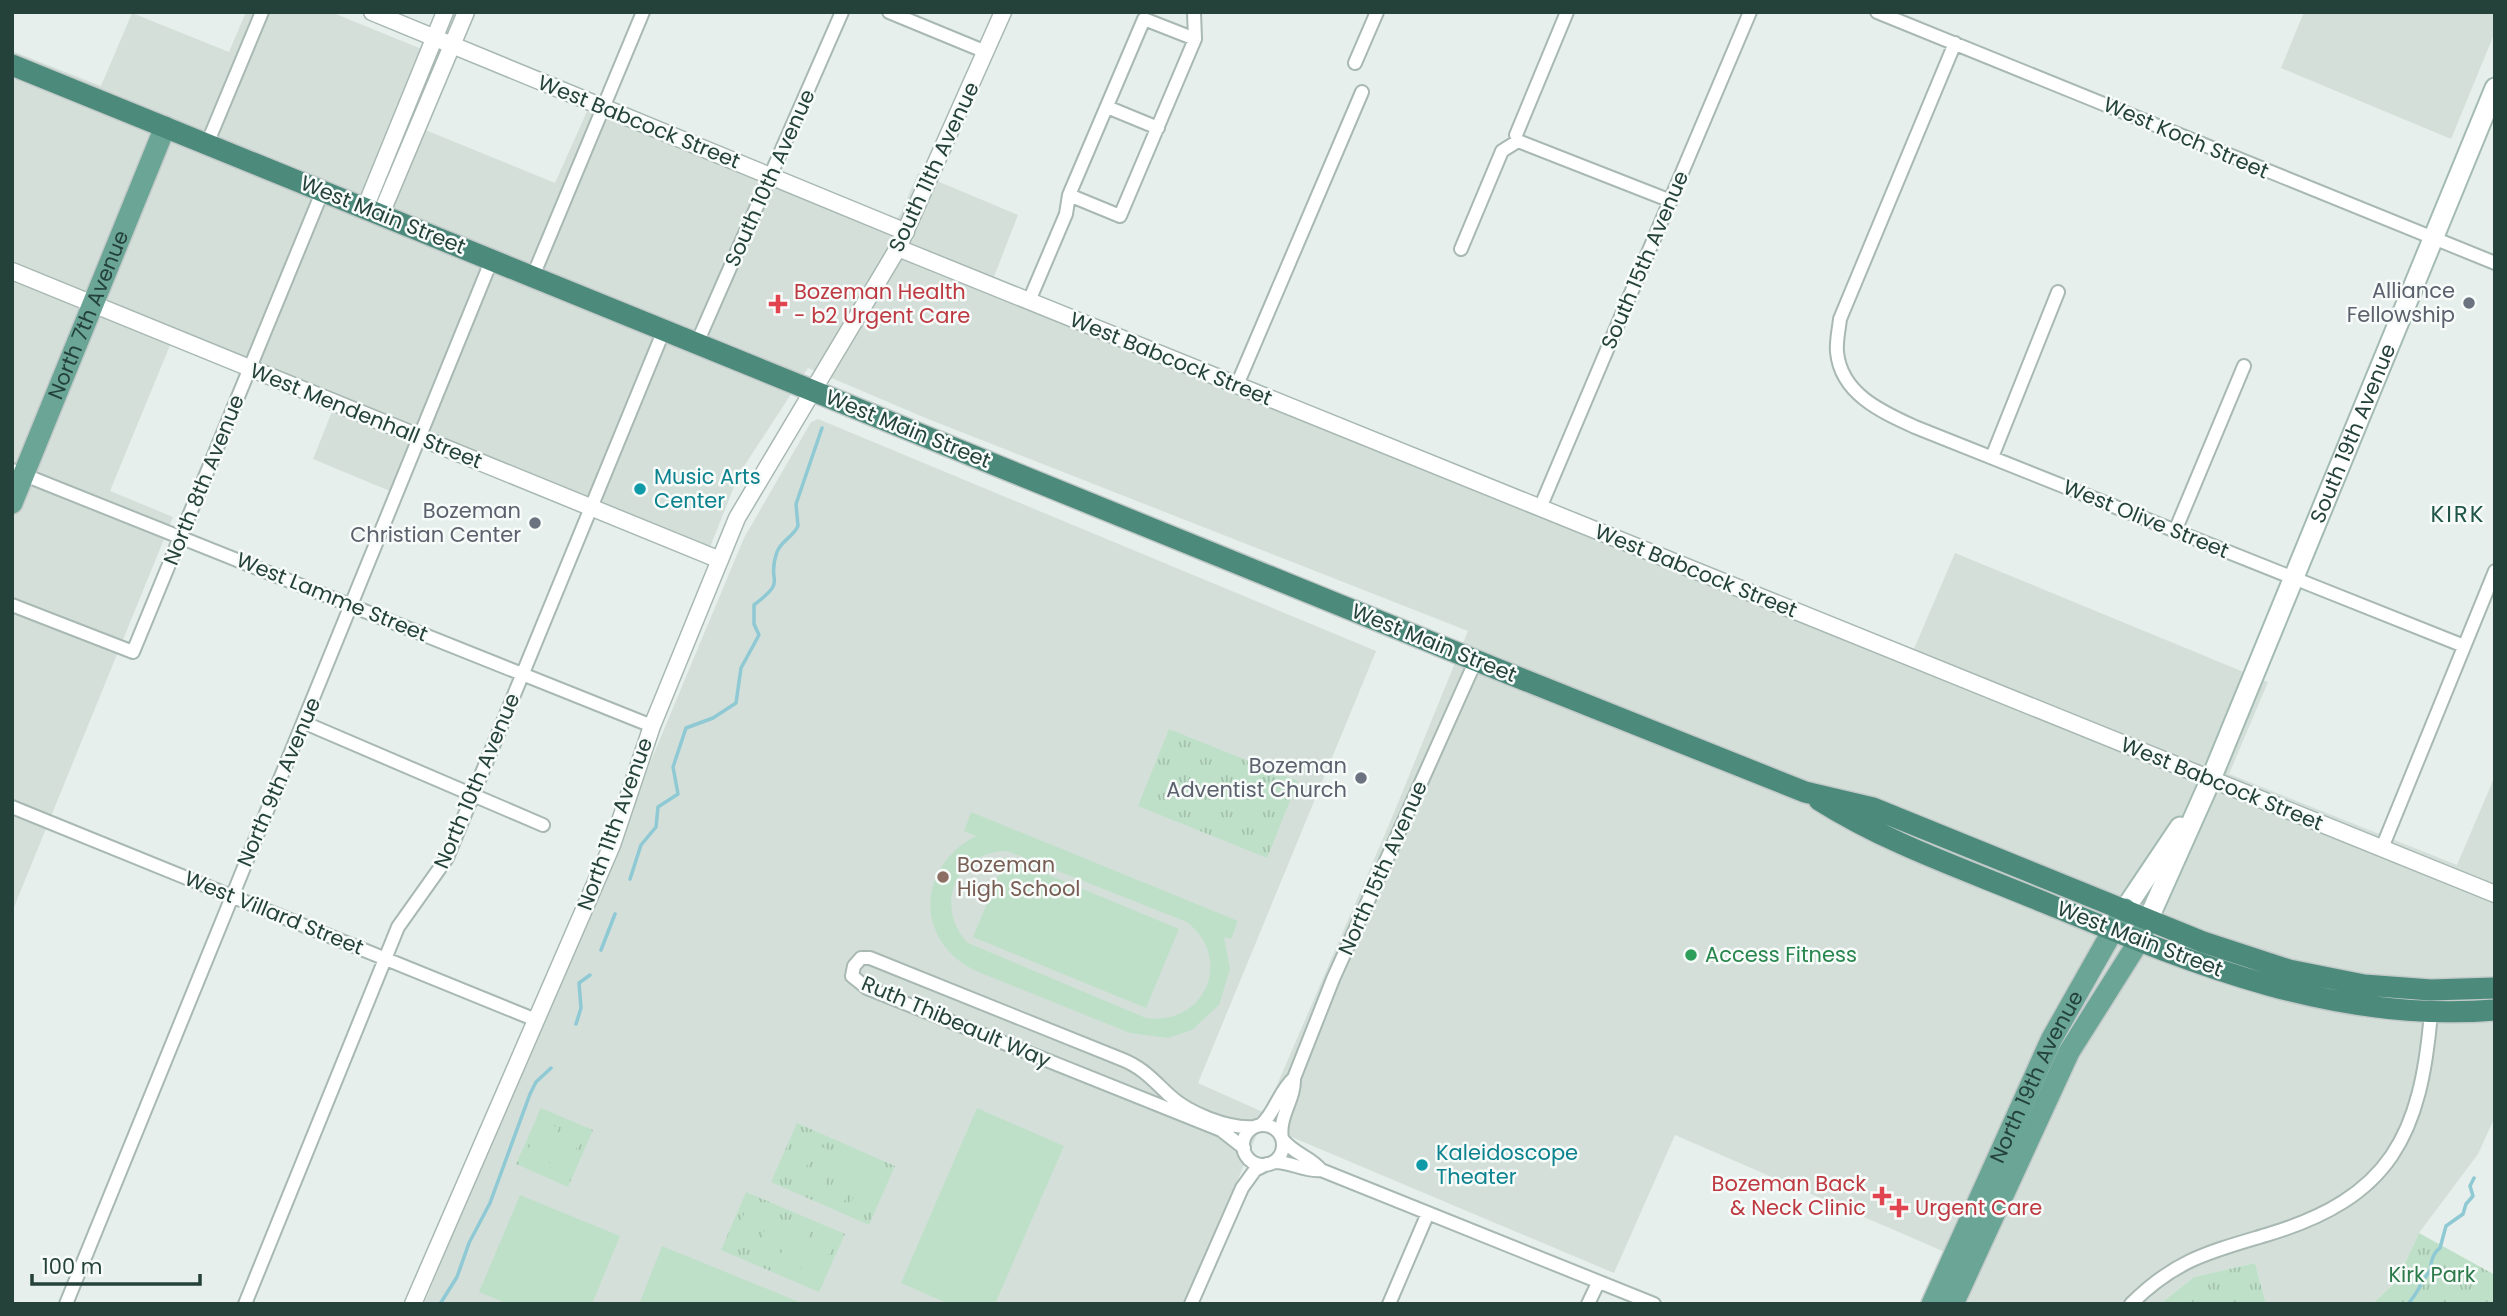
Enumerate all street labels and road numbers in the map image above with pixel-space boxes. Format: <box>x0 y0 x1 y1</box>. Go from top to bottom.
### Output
street label: West Babcock Street <box>534 68 745 175</box>
street label: South 11th Avenue <box>881 77 986 257</box>
street label: South 10th Avenue <box>717 84 822 271</box>
street label: West Koch Street <box>2099 90 2273 185</box>
street label: South 15th Avenue <box>1594 166 1695 354</box>
street label: West Main Street <box>296 168 470 261</box>
street label: North 7th Avenue <box>41 226 135 404</box>
street label: West Babcock Street <box>1066 305 1277 412</box>
street label: South 19th Avenue <box>2303 339 2402 527</box>
street label: West Mendenhall Street <box>246 356 487 475</box>
street label: West Main Street <box>821 382 995 475</box>
street label: North 8th Avenue <box>156 390 251 569</box>
street label: West Olive Street <box>2059 472 2233 565</box>
street label: West Babcock Street <box>1591 517 1802 624</box>
street label: West Lamme Street <box>232 545 432 648</box>
street label: West Main Street <box>1347 596 1521 689</box>
street label: North 10th Avenue <box>426 689 527 873</box>
street label: North 9th Avenue <box>230 693 327 871</box>
street label: West Babcock Street <box>2117 730 2328 837</box>
street label: North 11th Avenue <box>570 733 659 914</box>
street label: North 15th Avenue <box>1331 776 1434 960</box>
street label: West Villard Street <box>180 863 368 962</box>
street label: West Main Street <box>2053 894 2227 984</box>
street label: Ruth Thibeault Way <box>857 969 1055 1075</box>
street label: North 19th Avenue <box>1982 985 2090 1168</box>

